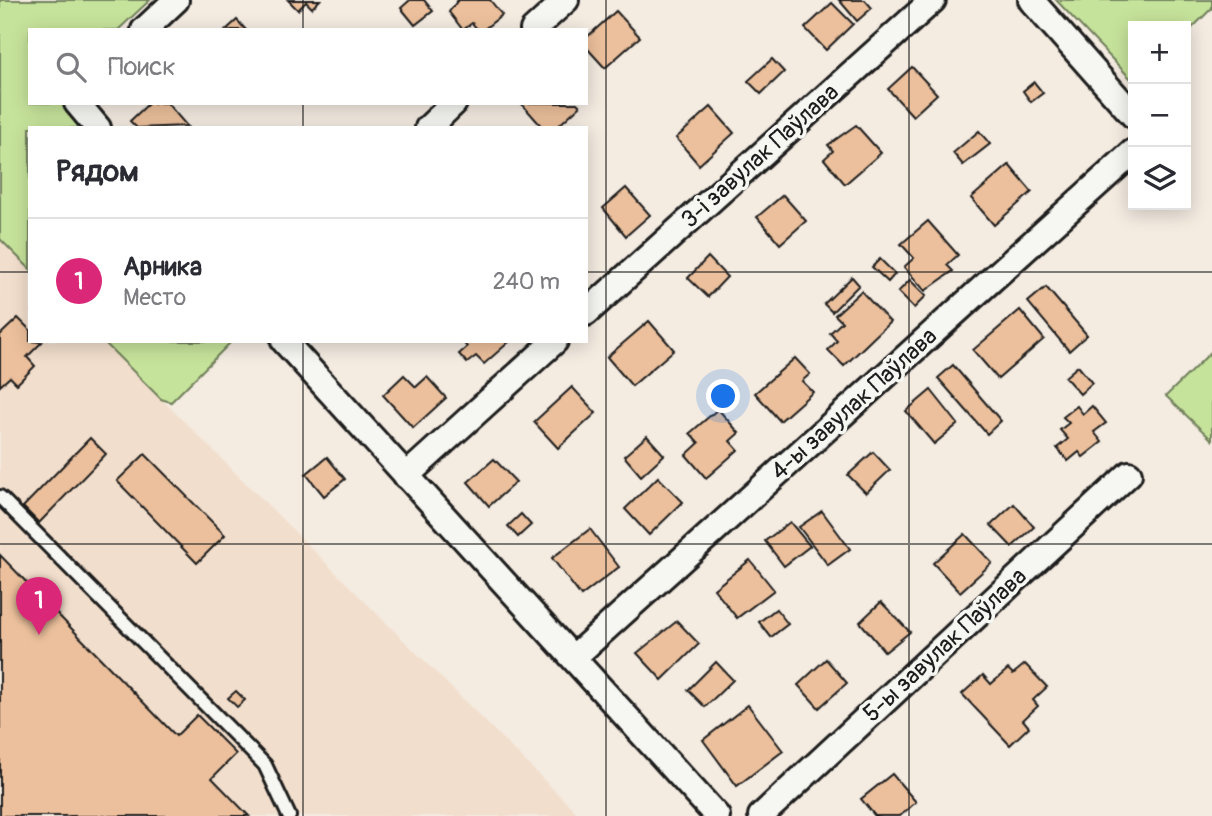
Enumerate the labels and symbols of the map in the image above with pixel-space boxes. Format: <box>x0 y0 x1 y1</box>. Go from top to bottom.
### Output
street label: 3-і завулак Паўлава <box>675 78 845 234</box>
street label: 4-ы завулак Паўлава <box>765 322 943 486</box>
your location <box>706 379 740 413</box>
street label: 5-ы завулак Паўлава <box>857 562 1033 728</box>
pin: 1 <box>16 577 62 635</box>

